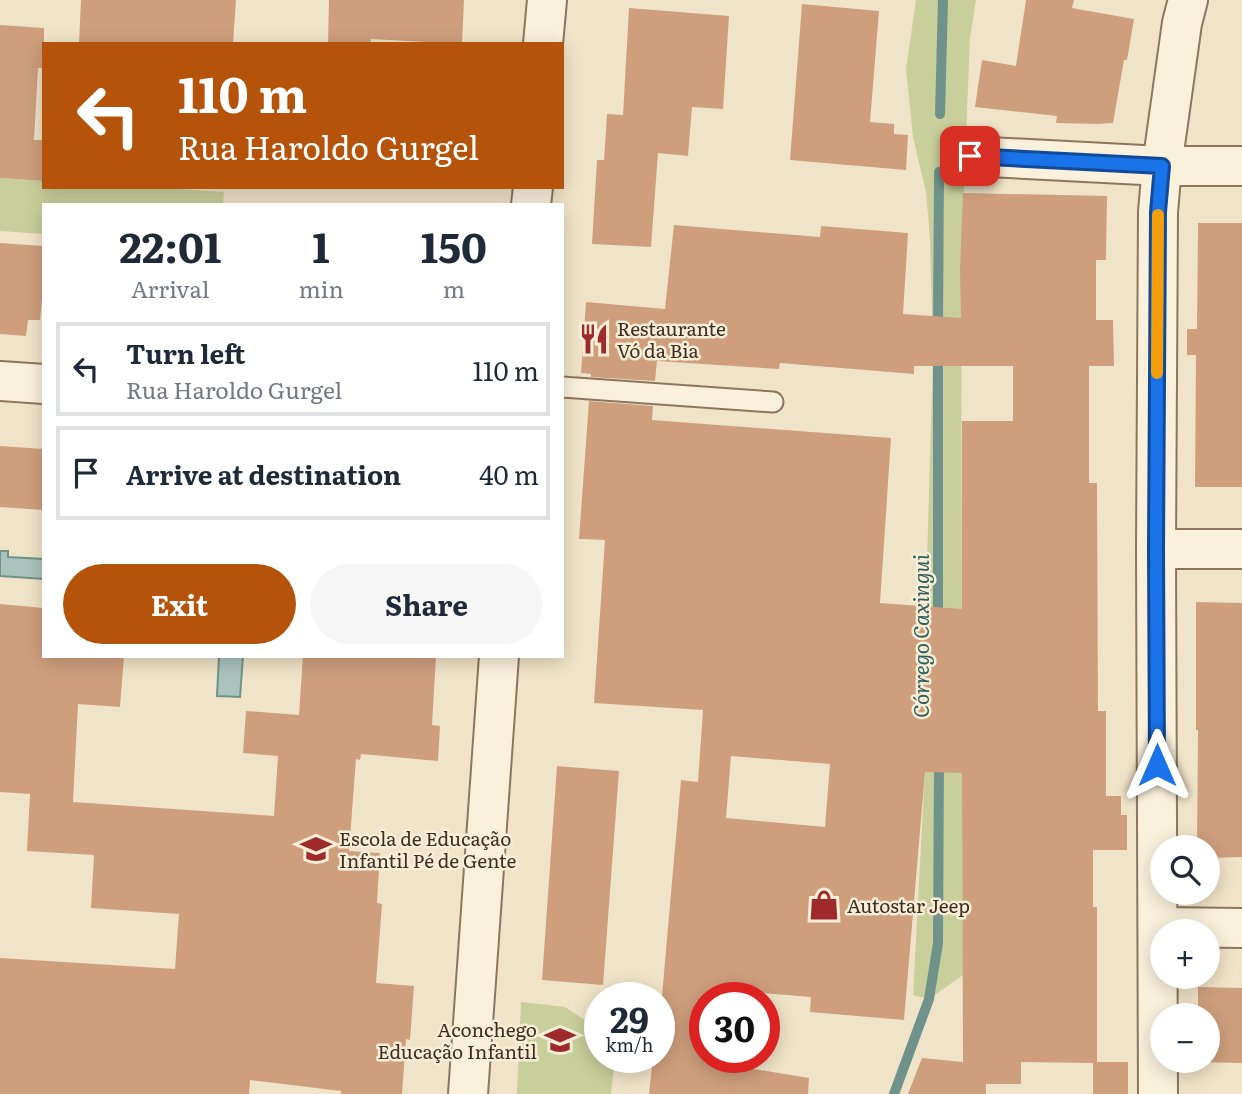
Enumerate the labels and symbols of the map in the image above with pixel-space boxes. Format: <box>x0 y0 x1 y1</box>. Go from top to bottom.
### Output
pin <box>940 126 1000 186</box>
place label: Restaurante Vó da Bia <box>617 314 726 364</box>
restaurant icon: Restaurante Vó da Bia <box>577 322 611 356</box>
water label: Córrego Caxingui <box>904 553 935 718</box>
position arrow <box>1120 728 1194 802</box>
place label: Escola de Educação Infantil Pé de Gente <box>339 824 516 874</box>
school or university icon: Escola de Educação Infantil Pé de Gente <box>299 832 333 866</box>
shop icon: Autostar Jeep <box>807 888 841 922</box>
place label: Autostar Jeep <box>847 891 970 919</box>
speed limit sign: 30 <box>689 982 780 1073</box>
place label: Aconchego Educação Infantil <box>377 1015 537 1065</box>
school or university icon: Aconchego Educação Infantil <box>543 1023 577 1057</box>

